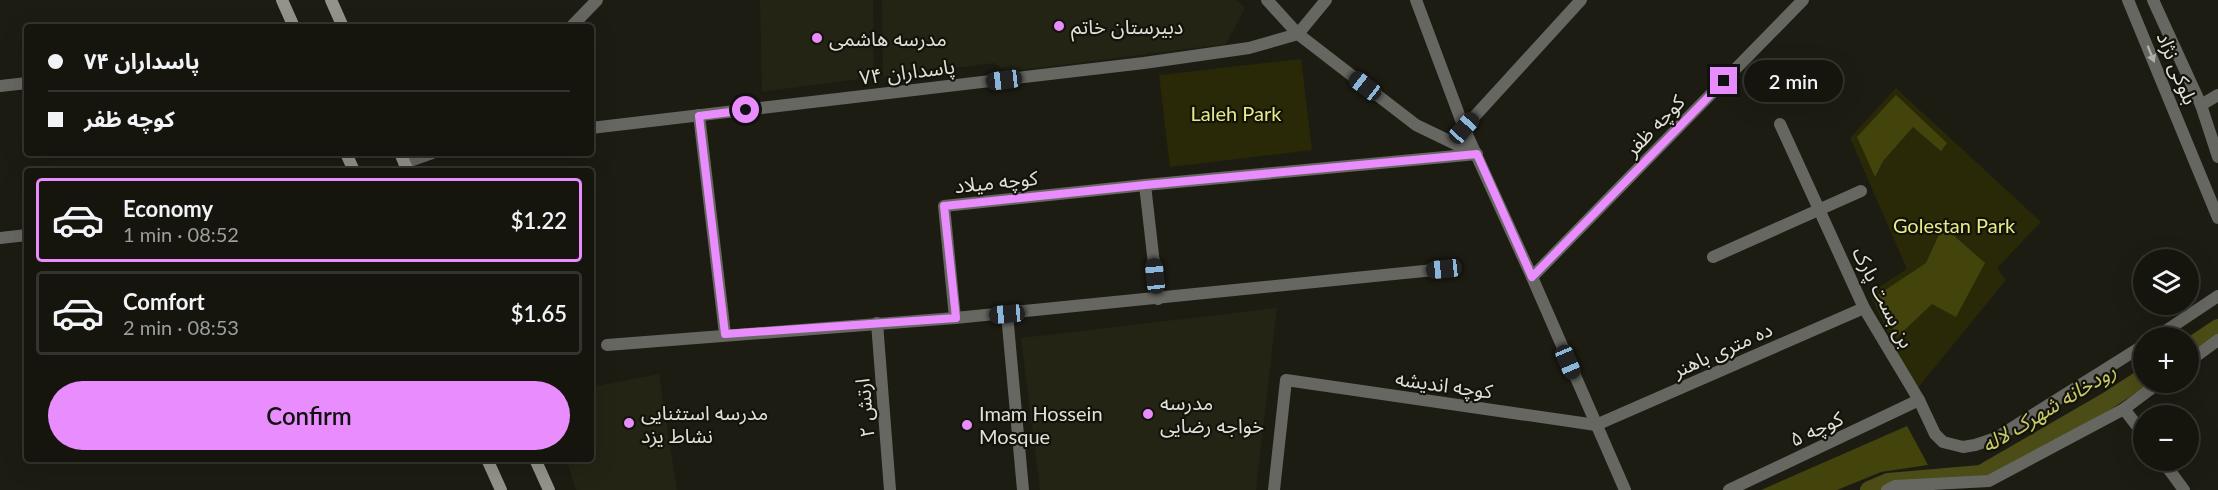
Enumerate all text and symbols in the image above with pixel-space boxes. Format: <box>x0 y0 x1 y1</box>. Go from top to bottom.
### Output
place label: دبیرستان خاتم <box>1071 14 1183 42</box>
marker: دبیرستان خاتم <box>1052 19 1066 33</box>
place label: مدرسه هاشمی <box>829 26 947 51</box>
street label: بلوکی نژاد <box>2152 28 2203 108</box>
marker: مدرسه هاشمی <box>810 31 824 45</box>
one-way arrow <box>2147 45 2156 63</box>
text: پاسداران ۷۴ <box>84 47 200 74</box>
street label: پاسداران ۷۴ <box>858 53 956 91</box>
callout: 2 min <box>1745 60 1844 102</box>
route end <box>1710 67 1737 94</box>
car <box>1345 68 1385 104</box>
car <box>985 69 1023 91</box>
text: 2 min <box>1769 69 1818 93</box>
street label: کوچه ظفر <box>1618 89 1691 163</box>
route start <box>732 96 759 123</box>
park label: Laleh Park <box>1191 101 1282 125</box>
text: کوچه ظفر <box>84 105 175 132</box>
car <box>1445 109 1483 147</box>
street label: کوچه میلاد <box>953 165 1040 199</box>
icon: car <box>51 193 105 247</box>
text: Economy <box>123 195 213 222</box>
text: $1.22 <box>511 207 567 234</box>
park label: Golestan Park <box>1893 213 2016 237</box>
text: 1 min · 08:52 <box>123 222 239 246</box>
street label: بن بست پارک <box>1846 242 1920 353</box>
map controls <box>2133 249 2199 471</box>
button: layers <box>2133 249 2199 315</box>
car <box>1144 257 1166 295</box>
car <box>1425 258 1463 280</box>
icon: car <box>51 286 105 340</box>
text: Comfort <box>123 288 205 315</box>
text: $1.65 <box>511 300 567 327</box>
car <box>988 303 1026 325</box>
text: 2 min · 08:53 <box>123 315 239 339</box>
street label: ده متری باهنر <box>1668 316 1776 383</box>
button: + <box>2133 327 2199 393</box>
car <box>1553 342 1583 382</box>
water label: رودخانه شهرک لاله <box>1976 357 2120 458</box>
street label: کوچه اندیشه <box>1394 365 1495 405</box>
street label: ارتش ۲ <box>849 377 880 439</box>
button: Confirm <box>48 381 570 450</box>
place label: مدرسه خواجه رضایی <box>1160 390 1264 438</box>
place label: مدرسه استثنایی نشاط یزد <box>641 400 768 448</box>
place label: Imam Hossein Mosque <box>979 401 1103 448</box>
street label: کوچه ۵ <box>1786 405 1848 453</box>
button: − <box>2133 405 2199 471</box>
marker: مدرسه خواجه رضایی <box>1141 407 1155 421</box>
marker: مدرسه استثنایی نشاط یزد <box>622 416 636 430</box>
marker: Imam Hossein Mosque <box>960 418 974 432</box>

